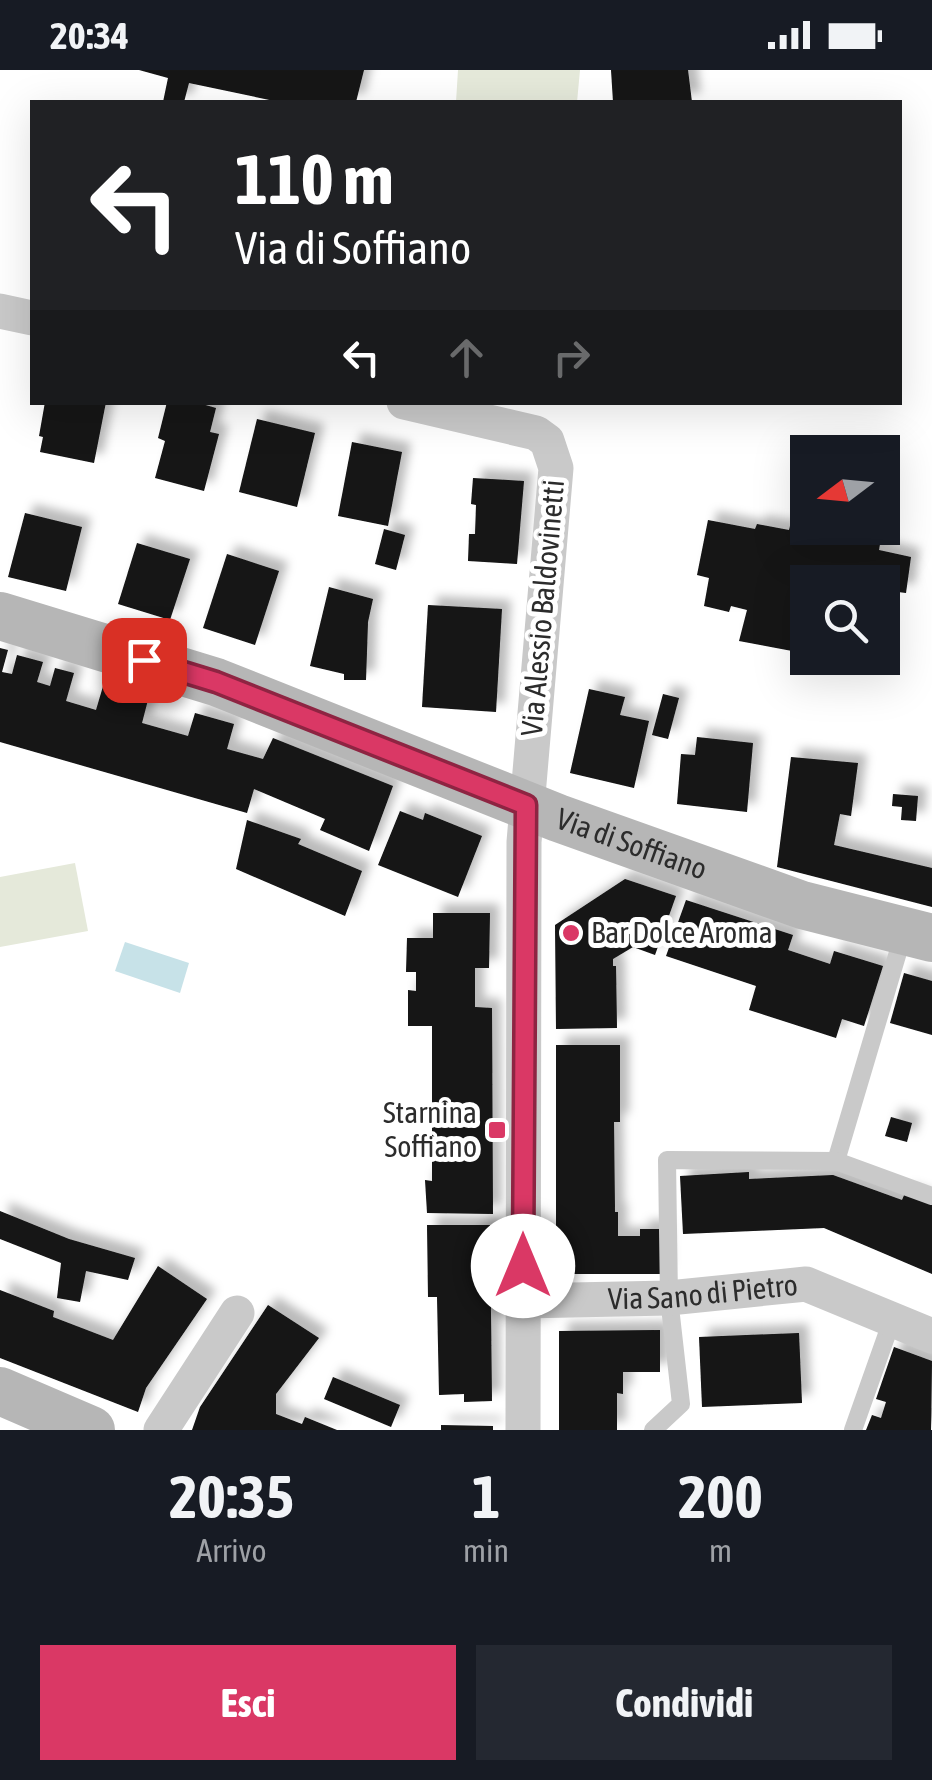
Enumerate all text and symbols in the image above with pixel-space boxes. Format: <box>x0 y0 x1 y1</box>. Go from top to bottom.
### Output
text: 20:34 <box>50 14 129 57</box>
text: 110 m <box>235 139 394 219</box>
icon: left <box>70 140 200 270</box>
text: Via di Soffiano <box>235 222 471 274</box>
icon: left <box>334 330 389 385</box>
icon: ahead <box>439 330 494 385</box>
icon: right <box>544 330 599 385</box>
north arrow <box>790 435 900 545</box>
map controls <box>790 435 900 675</box>
street label: Via Alessio Baldovinetti <box>514 478 570 738</box>
button: search <box>790 565 900 675</box>
pin <box>102 618 187 703</box>
icon: arrive <box>117 633 172 688</box>
street label: Via di Soffiano <box>552 801 712 886</box>
place label: Bar Dolce Aroma <box>591 915 773 949</box>
marker: Bar Dolce Aroma <box>560 922 582 944</box>
place label: Starnina Soffiano <box>383 1095 477 1163</box>
marker: Starnina Soffiano <box>486 1119 508 1141</box>
position arrow <box>471 1214 575 1318</box>
street label: Via Sano di Pietro <box>607 1267 799 1315</box>
text: 20:35 <box>169 1462 294 1531</box>
text: 1 <box>472 1462 500 1531</box>
text: 200 <box>678 1462 763 1531</box>
text: Arrivo <box>197 1532 266 1569</box>
text: min <box>463 1532 509 1569</box>
text: m <box>709 1532 732 1569</box>
button: Esci <box>40 1645 456 1760</box>
button: Condividi <box>476 1645 892 1760</box>

